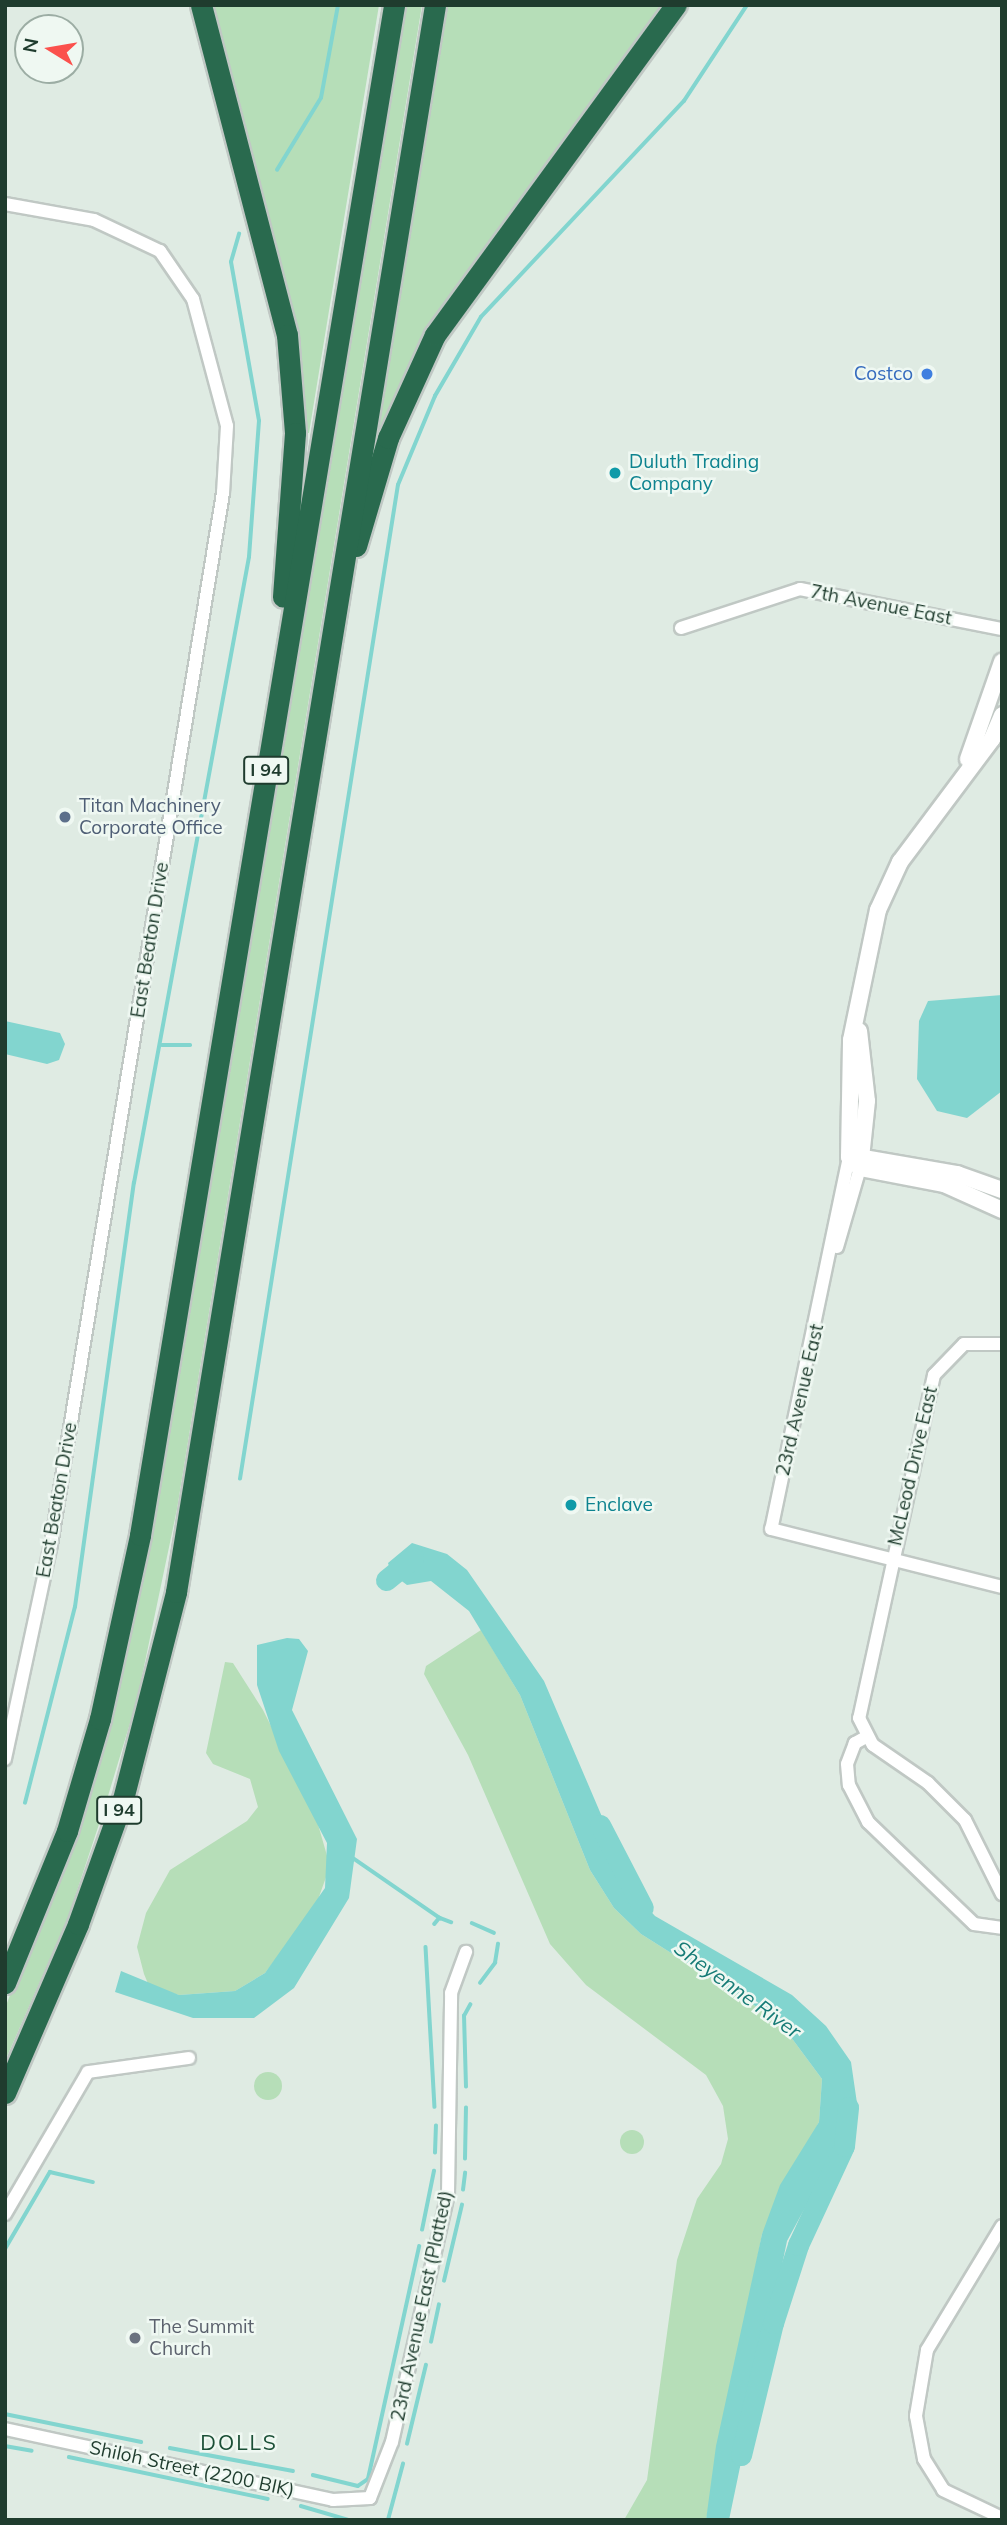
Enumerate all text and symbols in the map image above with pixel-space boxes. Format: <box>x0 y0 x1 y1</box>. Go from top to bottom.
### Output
north arrow <box>14 14 84 84</box>
text: N <box>17 36 43 55</box>
place label: Costco <box>854 363 913 385</box>
marker: Costco <box>919 366 935 382</box>
place label: Duluth Trading Company <box>629 451 759 495</box>
marker: Duluth Trading Company <box>607 465 623 481</box>
street label: 7th Avenue East <box>808 580 954 630</box>
road number: I 94 <box>242 756 290 784</box>
place label: Titan Machinery Corporate Office <box>79 795 223 839</box>
marker: Titan Machinery Corporate Office <box>57 809 73 825</box>
street label: East Beaton Drive <box>126 860 174 1020</box>
street label: 23rd Avenue East <box>771 1322 829 1478</box>
street label: McLeod Drive East <box>884 1384 942 1548</box>
street label: East Beaton Drive <box>32 1421 82 1579</box>
place label: Enclave <box>585 1494 653 1516</box>
marker: Enclave <box>563 1497 579 1513</box>
road number: I 94 <box>94 1796 144 1824</box>
water label: Sheyenne River <box>670 1935 806 2043</box>
street label: 23rd Avenue East (Platted) <box>386 2188 458 2424</box>
place label: The Summit Church <box>149 2316 254 2360</box>
marker: The Summit Church <box>127 2330 143 2346</box>
district label: DOLLS <box>201 2429 277 2455</box>
street label: Shiloh Street (2200 BIK) <box>87 2436 297 2502</box>

